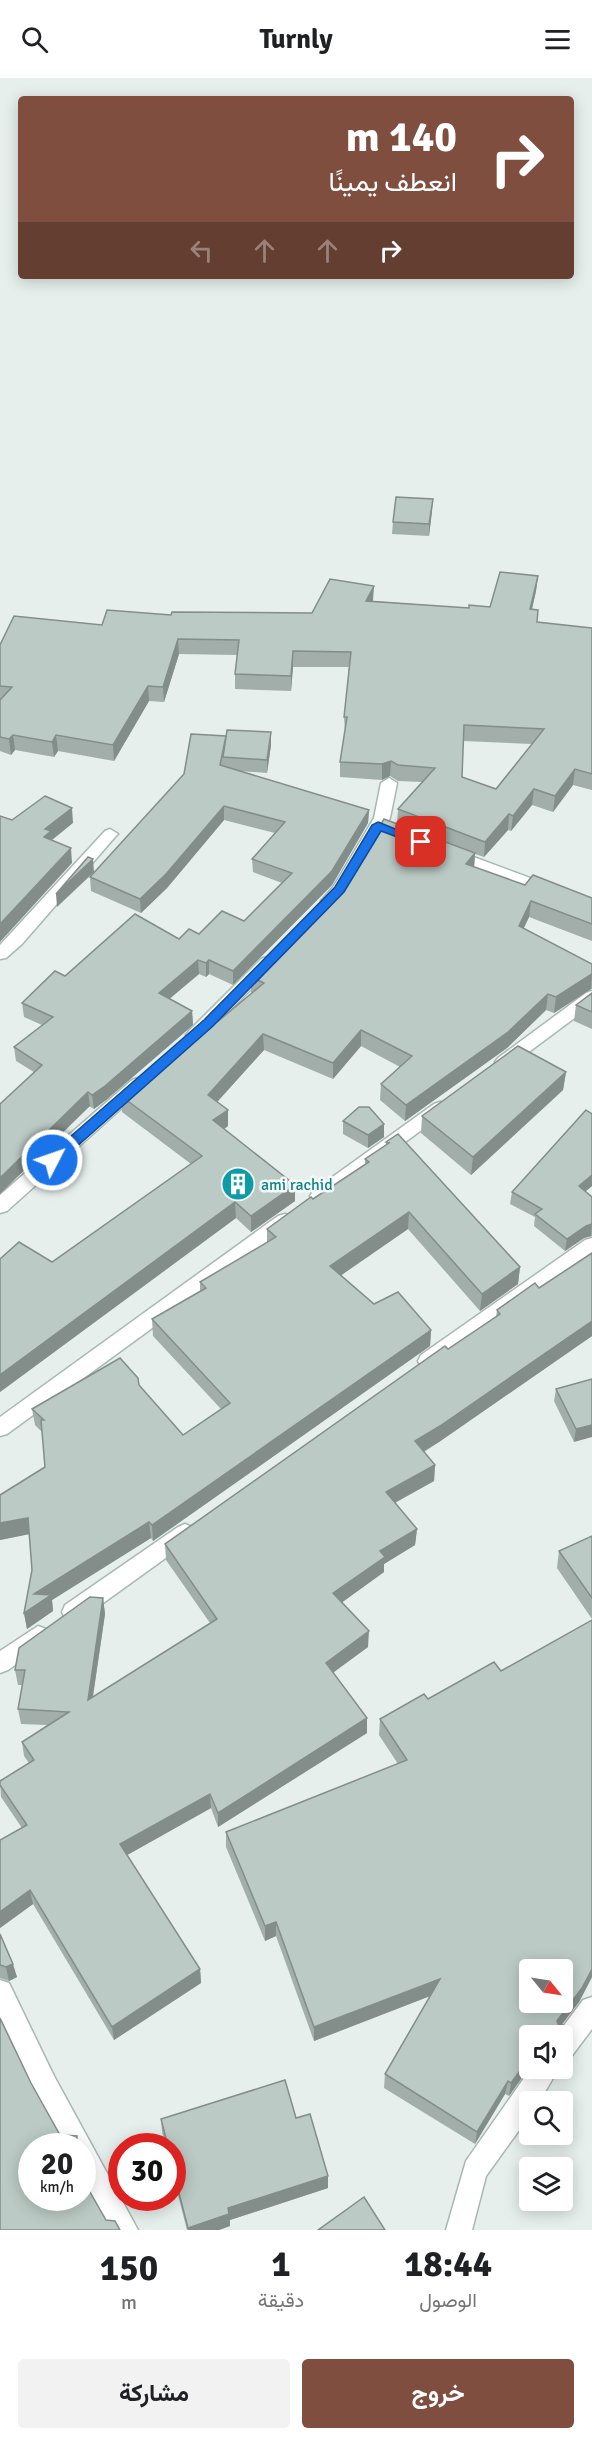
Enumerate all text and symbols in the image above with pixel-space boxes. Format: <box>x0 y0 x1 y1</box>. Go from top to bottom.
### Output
icon: search <box>18 23 51 56</box>
text: Turnly <box>259 23 333 56</box>
icon: menu <box>541 23 574 56</box>
text: 140 m <box>346 112 457 163</box>
icon: right <box>478 120 556 198</box>
text: انعطف يمينًا <box>328 166 457 199</box>
icon: left <box>185 234 218 267</box>
icon: ahead <box>248 234 281 267</box>
icon: ahead <box>311 234 344 267</box>
icon: right <box>374 234 407 267</box>
pin <box>395 816 446 867</box>
icon: arrive <box>404 825 437 858</box>
position arrow <box>20 1128 84 1192</box>
building icon: ami rachid <box>220 1166 256 1202</box>
place label: ami rachid <box>261 1175 333 1195</box>
north arrow <box>519 1959 573 2013</box>
map controls <box>519 1959 573 2211</box>
button: sound <box>519 2025 573 2079</box>
button: search <box>519 2091 573 2145</box>
speed limit sign: 30 <box>108 2133 186 2211</box>
text: 20 <box>41 2146 73 2183</box>
button: layers <box>519 2157 573 2211</box>
text: km/h <box>40 2178 74 2196</box>
text: 1 <box>271 2242 291 2287</box>
text: 18:44 <box>404 2242 492 2287</box>
text: 150 <box>100 2246 158 2291</box>
text: دقيقة <box>258 2288 304 2313</box>
text: الوصول <box>419 2288 477 2313</box>
text: m <box>121 2290 137 2315</box>
button: مشاركة <box>18 2359 290 2428</box>
button: خروج <box>302 2359 574 2428</box>

